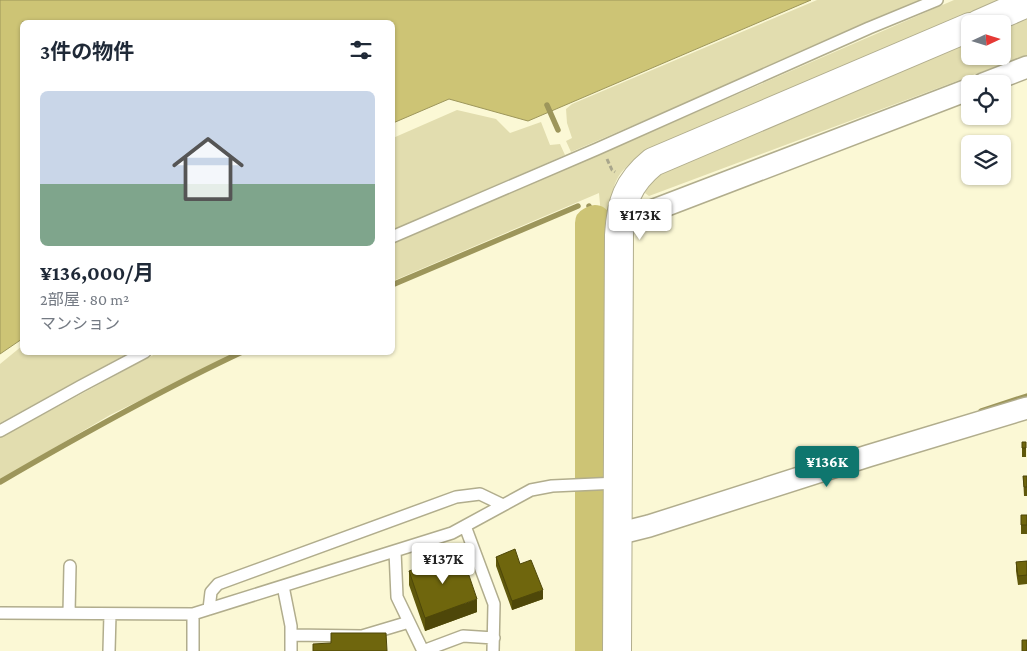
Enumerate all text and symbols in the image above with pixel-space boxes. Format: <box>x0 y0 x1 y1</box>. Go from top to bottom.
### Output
north arrow <box>961 15 1011 65</box>
map controls <box>961 15 1011 185</box>
icon: filters <box>347 36 375 64</box>
text: 3件の物件 <box>40 40 134 64</box>
button: locate <box>961 75 1011 125</box>
icon: home <box>163 124 253 214</box>
button: layers <box>961 135 1011 185</box>
pin: ¥173K <box>605 198 675 241</box>
text: ¥173K <box>620 206 660 223</box>
text: ¥136,000/月 <box>40 261 154 285</box>
text: 2部屋 · 80 m² <box>40 291 129 308</box>
text: マンション <box>40 315 120 332</box>
pin: ¥136K <box>792 446 862 488</box>
text: ¥136K <box>806 453 848 470</box>
pin: ¥137K <box>408 542 478 585</box>
text: ¥137K <box>423 550 463 567</box>

